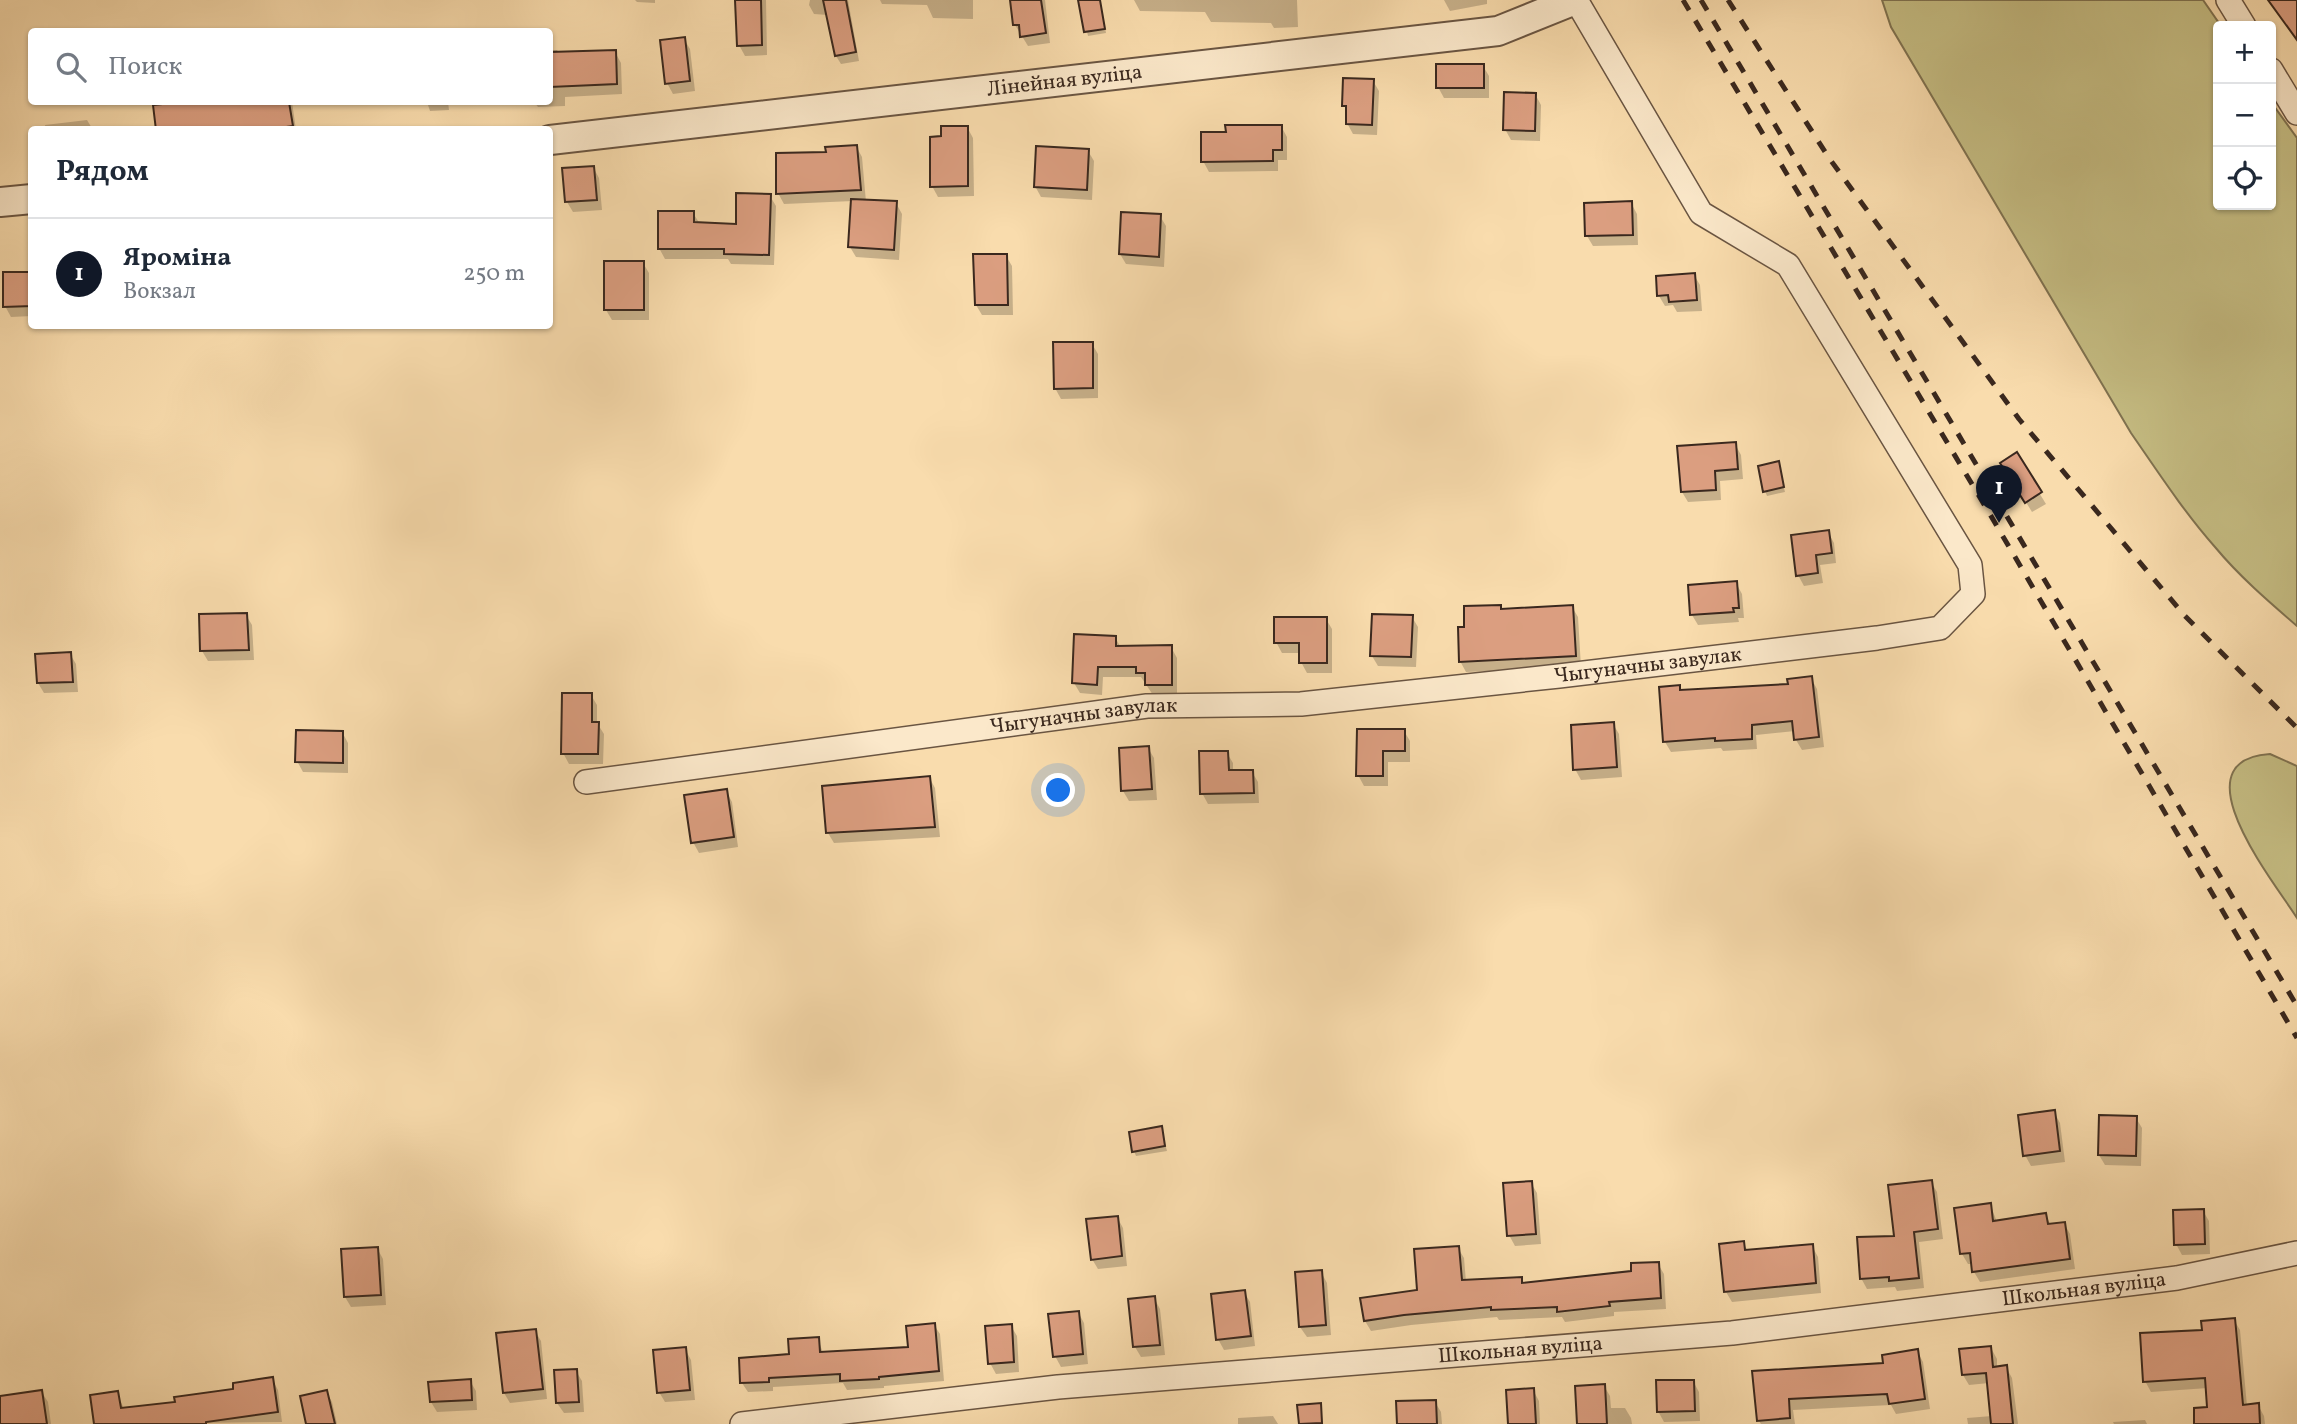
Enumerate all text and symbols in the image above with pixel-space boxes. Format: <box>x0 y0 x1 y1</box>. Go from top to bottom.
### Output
map controls <box>2213 21 2276 210</box>
button: + <box>2213 21 2276 84</box>
search box <box>28 28 553 105</box>
icon: search <box>52 48 90 86</box>
text: Поиск <box>108 49 182 85</box>
street label: Лінейная вуліца <box>985 57 1144 104</box>
button: − <box>2213 84 2276 147</box>
button: locate <box>2213 147 2276 210</box>
text: Рядом <box>56 151 149 193</box>
text: Яроміна <box>123 240 231 276</box>
text: 1 <box>74 258 84 290</box>
text: 250 m <box>463 258 525 290</box>
text: Вокзал <box>123 276 196 308</box>
pin: 1 <box>1976 465 2022 523</box>
street label: Чыгуначны завулак <box>1552 640 1743 691</box>
street label: Чыгуначны завулак <box>988 691 1177 742</box>
your location <box>1041 773 1075 807</box>
street label: Школьная вуліца <box>2000 1265 2168 1314</box>
street label: Школьная вуліца <box>1437 1329 1604 1371</box>

